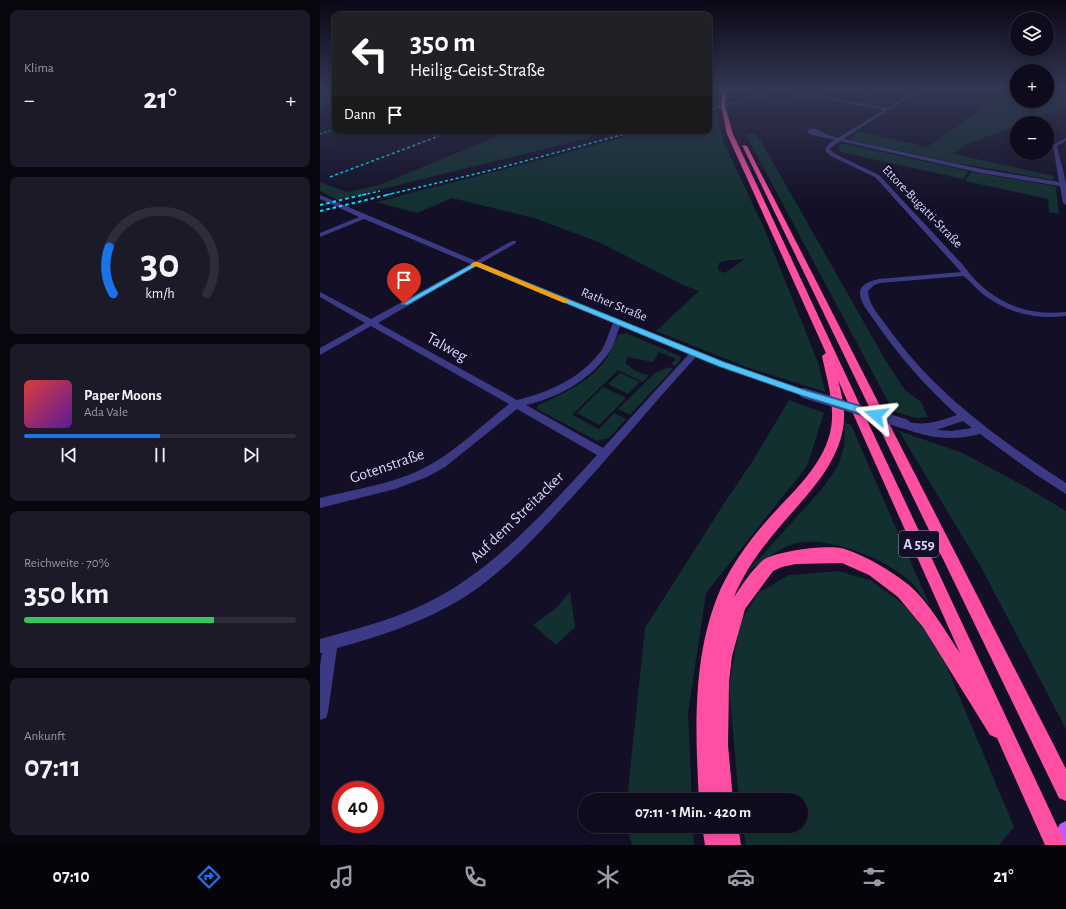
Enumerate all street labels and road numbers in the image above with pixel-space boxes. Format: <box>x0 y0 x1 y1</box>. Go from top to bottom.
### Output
street label: Ettore-Bugatti-Straße <box>879 163 965 251</box>
street label: Rather Straße <box>579 286 649 324</box>
street label: Talweg <box>424 329 470 365</box>
street label: Gotenstraße <box>348 446 426 486</box>
street label: Auf dem Streitacker <box>467 468 567 565</box>
road number: A 559 <box>899 531 939 557</box>

